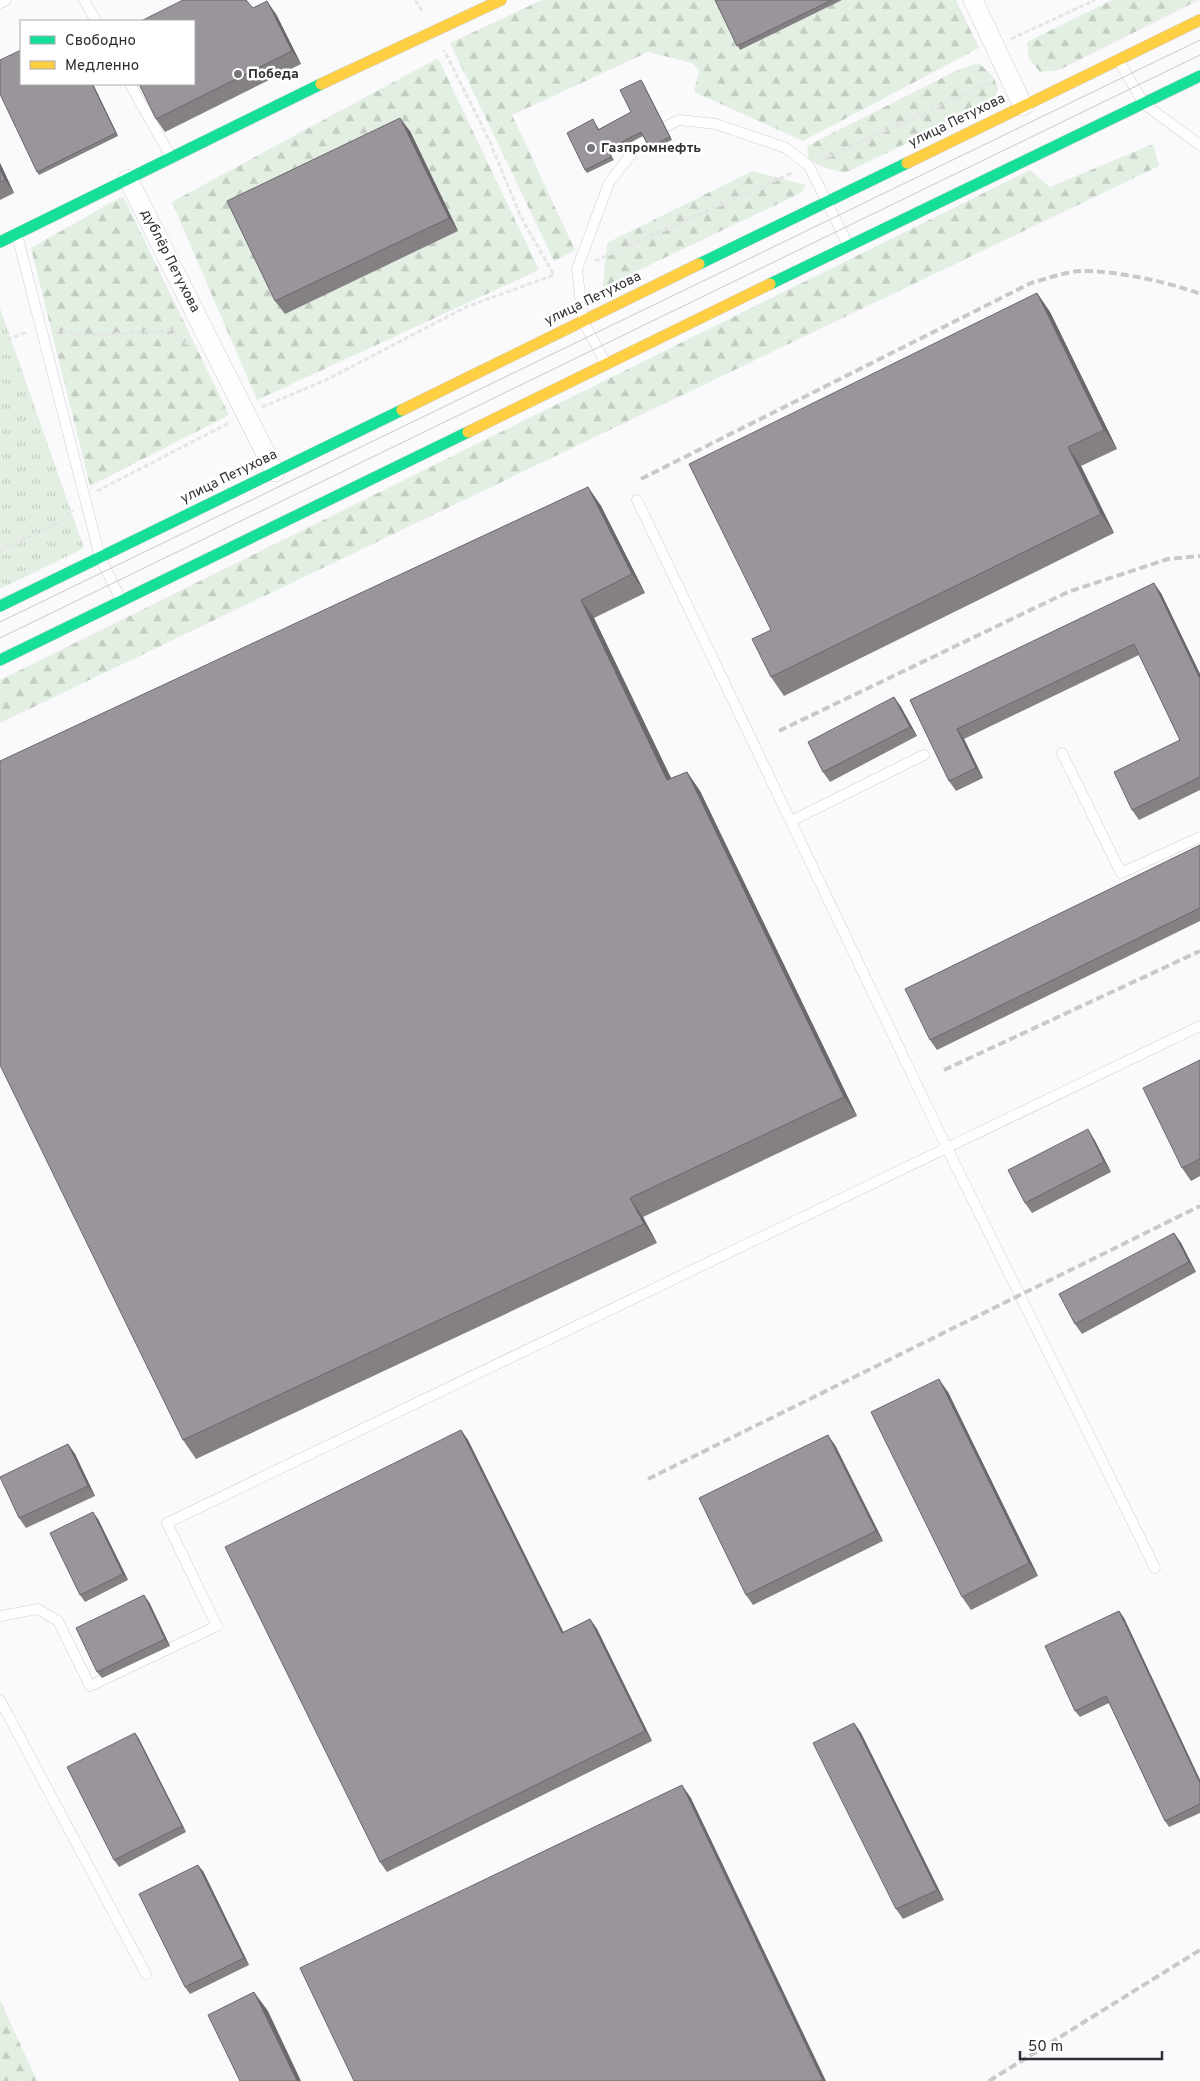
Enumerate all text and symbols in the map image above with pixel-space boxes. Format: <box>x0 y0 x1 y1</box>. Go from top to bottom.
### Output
legend <box>20 20 195 85</box>
text: Свободно <box>65 32 136 51</box>
text: Медленно <box>65 57 139 76</box>
place label: Победа <box>248 66 299 83</box>
marker: Победа <box>232 68 244 80</box>
street label: улица Петухова <box>906 90 1008 152</box>
place label: Газпромнефть <box>601 140 701 157</box>
marker: Газпромнефть <box>585 142 597 154</box>
street label: дублёр Петухова <box>137 206 203 316</box>
street label: улица Петухова <box>542 268 644 330</box>
street label: улица Петухова <box>178 446 280 508</box>
scale bar <box>1020 2028 1162 2060</box>
text: 50 m <box>1028 2038 1063 2057</box>

